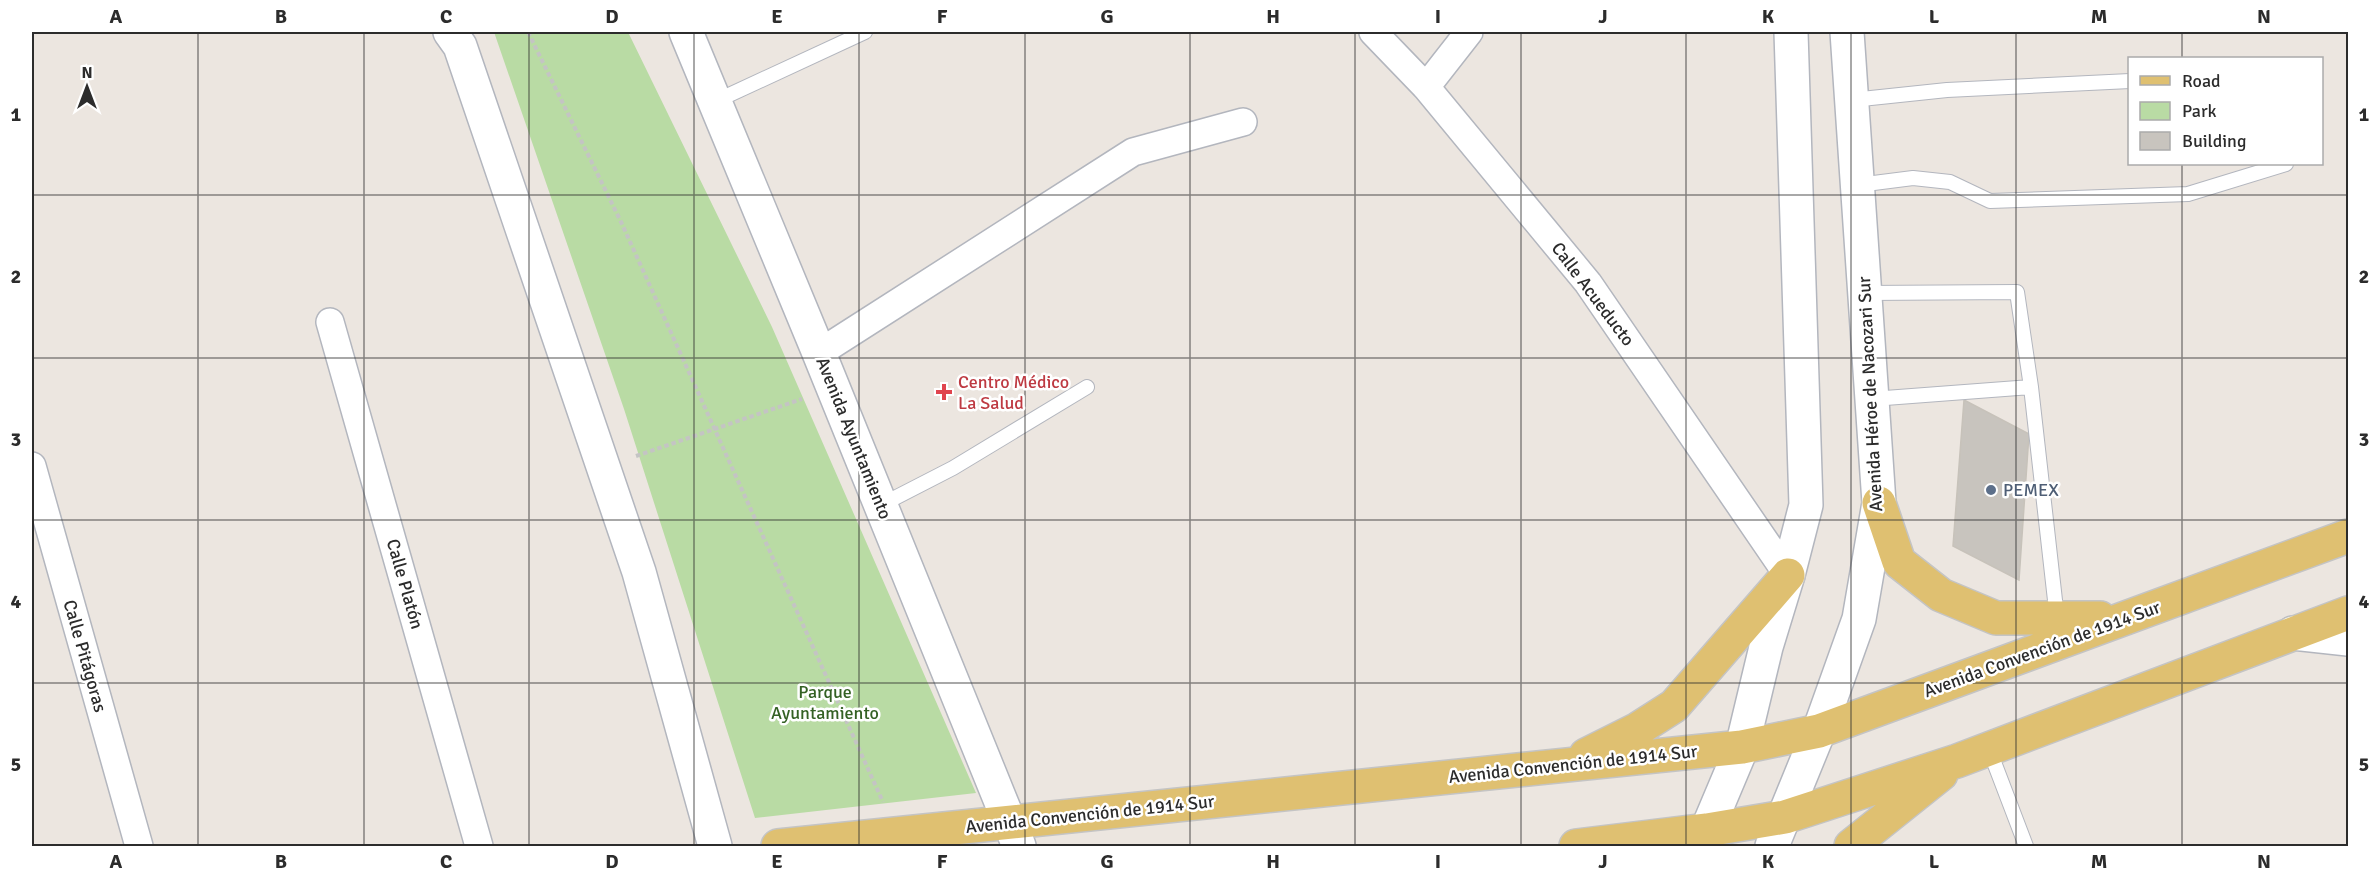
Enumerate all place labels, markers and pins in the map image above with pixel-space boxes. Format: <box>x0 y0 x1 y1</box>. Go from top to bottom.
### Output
place label: Centro Médico La Salud <box>958 371 1069 414</box>
marker: Centro Médico La Salud <box>935 383 953 401</box>
place label: PEMEX <box>2003 479 2059 501</box>
marker: PEMEX <box>1984 483 1998 497</box>

